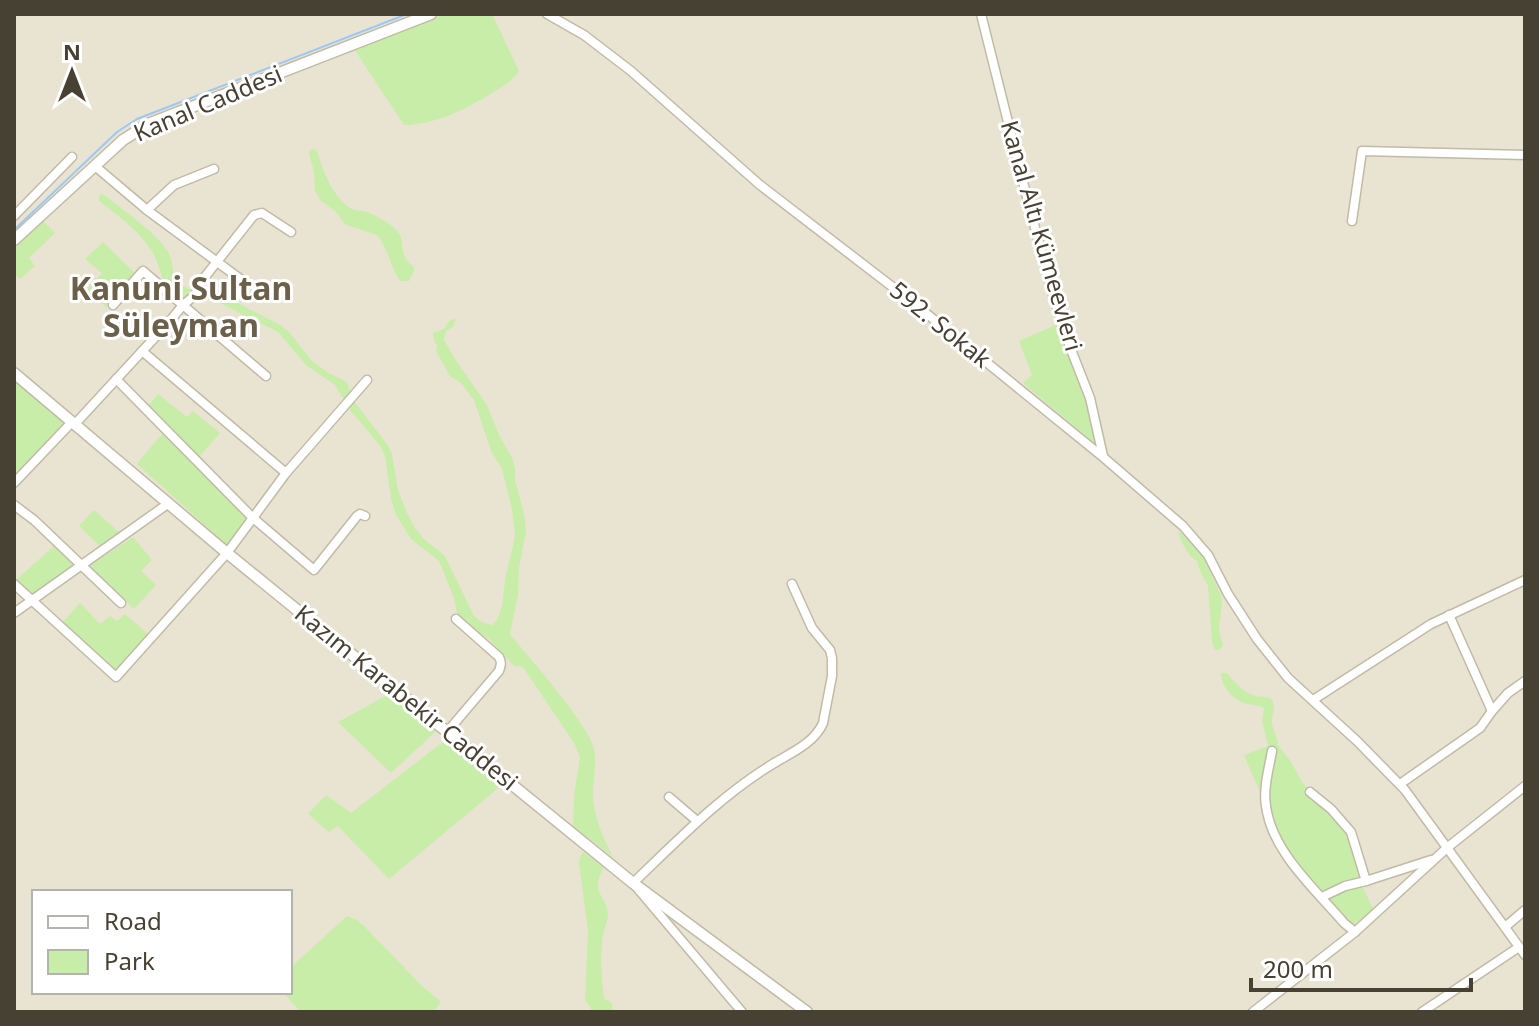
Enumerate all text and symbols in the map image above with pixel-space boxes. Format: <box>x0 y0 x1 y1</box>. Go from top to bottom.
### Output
north arrow <box>32 32 112 112</box>
text: N <box>63 36 81 66</box>
street label: Kanal Caddesi <box>128 56 287 149</box>
street label: Kanal Altı Kümeevleri <box>994 116 1091 355</box>
district label: Kanuni Sultan Süleyman <box>70 266 292 346</box>
street label: 592. Sokak <box>884 273 998 375</box>
street label: Kazım Karabekir Caddesi <box>288 596 526 797</box>
legend <box>32 890 292 994</box>
text: Road <box>104 904 162 937</box>
scale bar <box>1251 942 1471 992</box>
text: Park <box>104 944 155 977</box>
text: 200 m <box>1263 952 1333 985</box>

